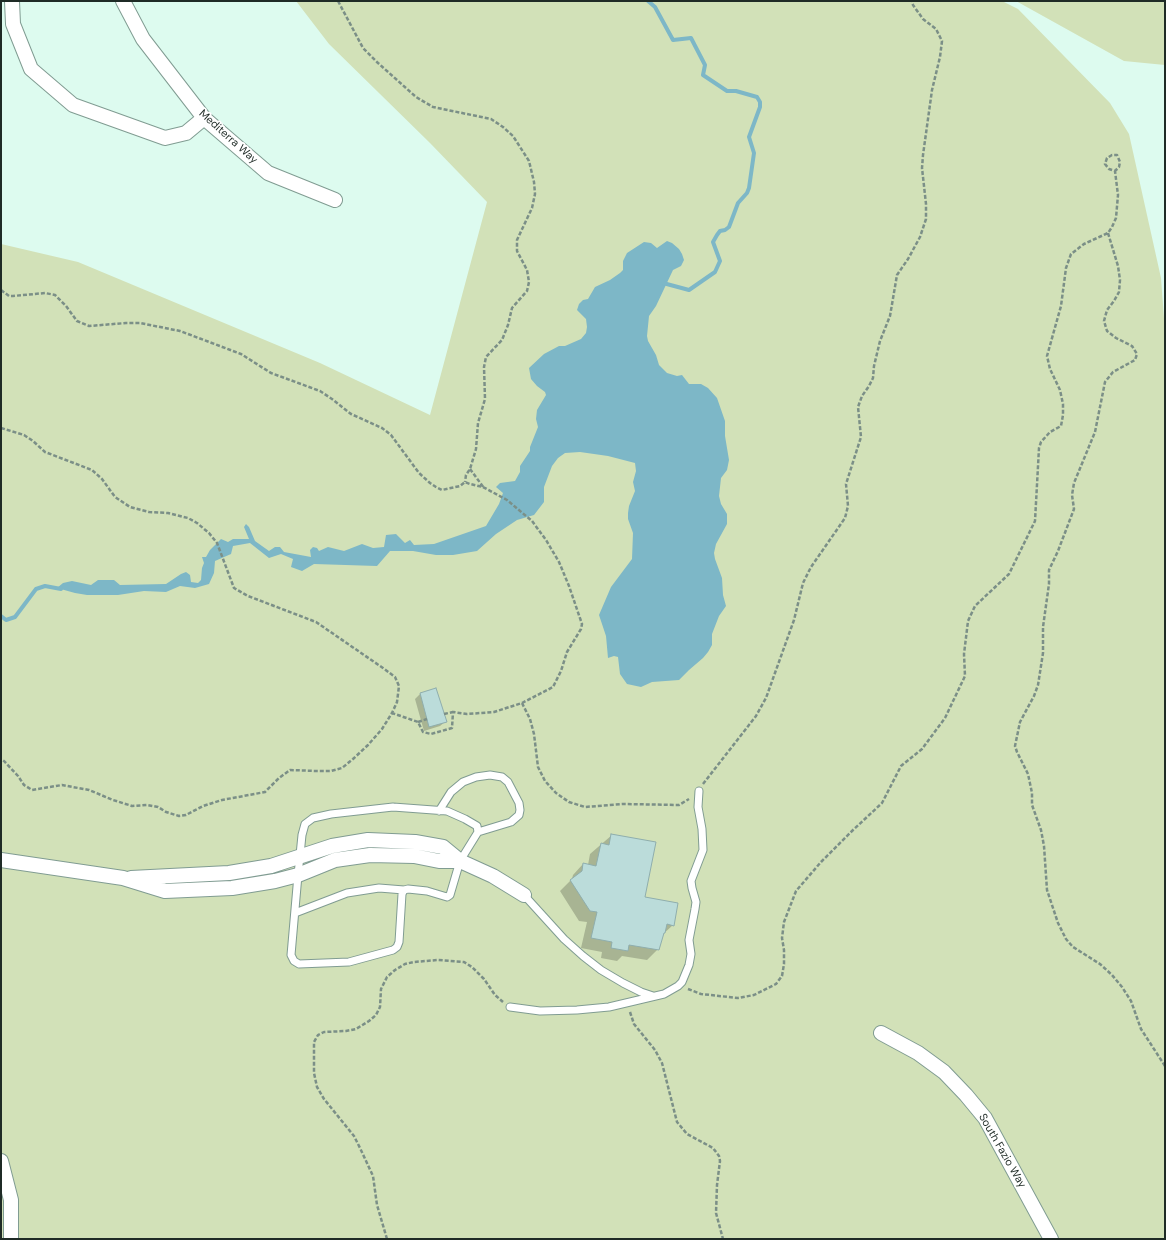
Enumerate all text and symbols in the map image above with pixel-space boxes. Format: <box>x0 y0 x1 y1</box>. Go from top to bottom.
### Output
street label: Mediterra Way <box>196 107 260 167</box>
street label: South Fazio Way <box>975 1112 1029 1190</box>

